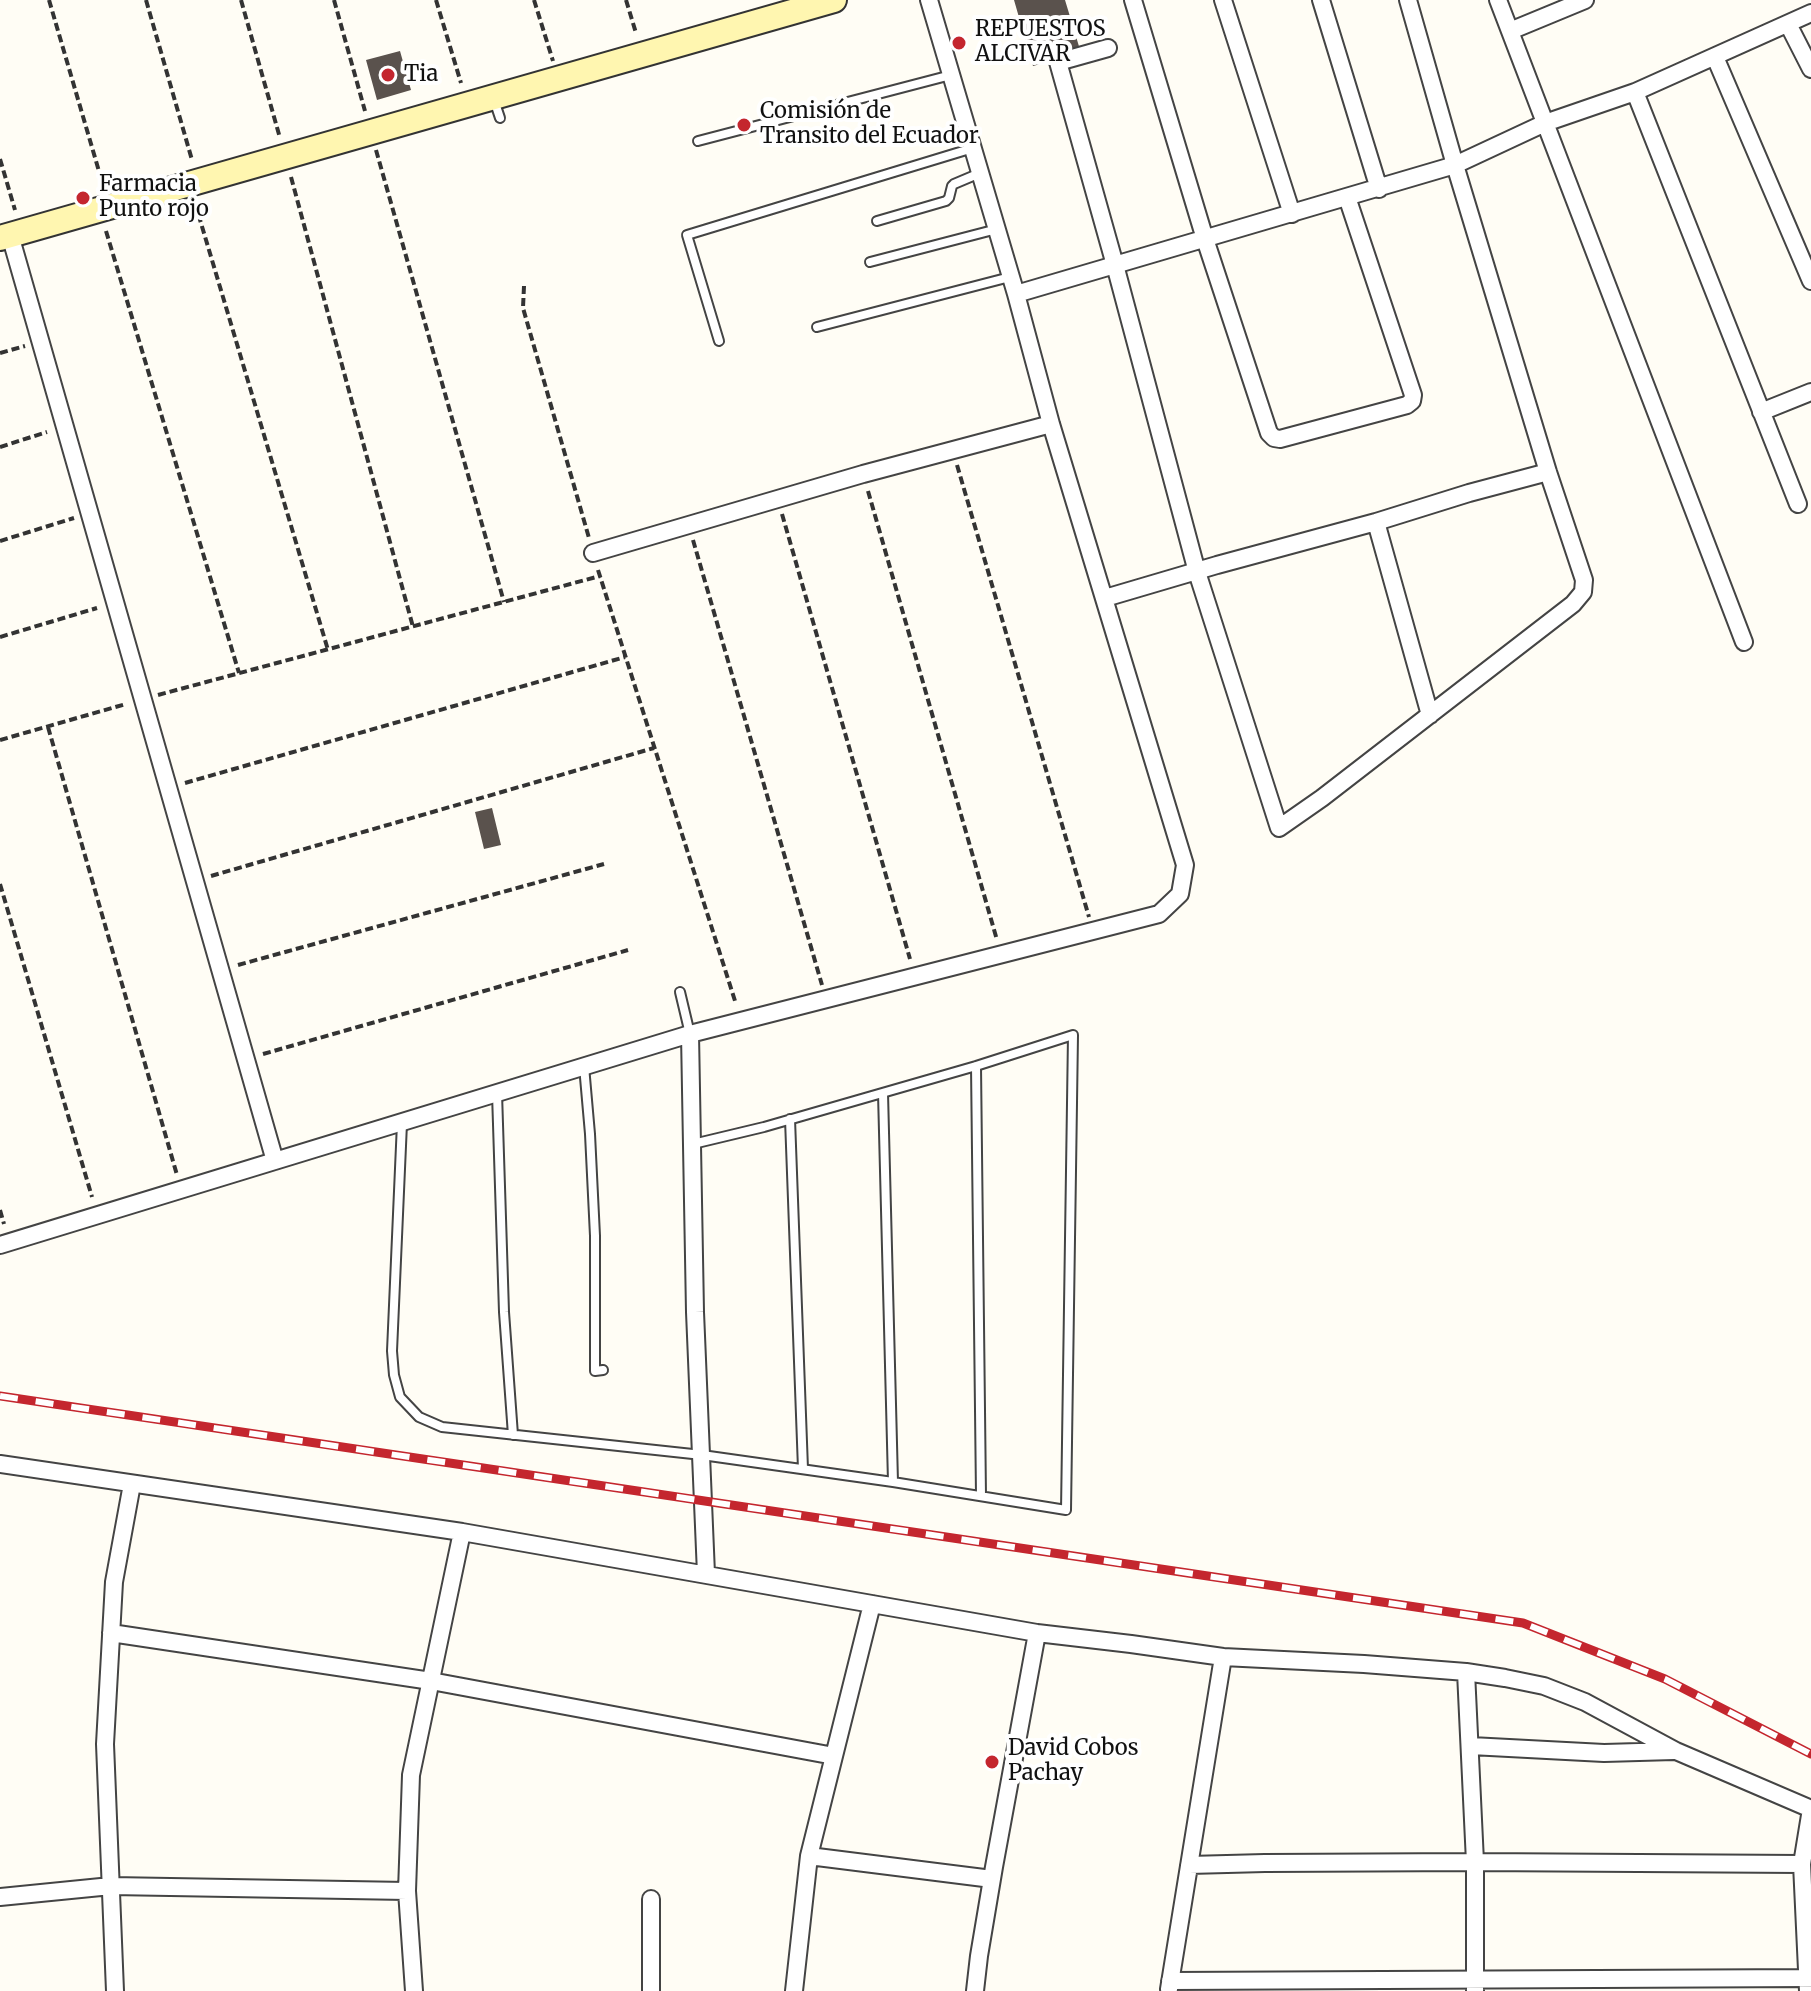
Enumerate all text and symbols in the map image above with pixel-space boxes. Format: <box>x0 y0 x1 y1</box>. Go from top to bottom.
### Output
place label: REPUESTOS ALCIVAR <box>975 17 1106 68</box>
marker: REPUESTOS ALCIVAR <box>950 34 968 52</box>
place label: Tia <box>404 62 438 88</box>
marker: Tia <box>379 66 397 84</box>
place label: Comisión de Transito del Ecuador <box>760 99 979 150</box>
marker: Comisión de Transito del Ecuador <box>735 116 753 134</box>
place label: Farmacia Punto rojo <box>99 172 209 224</box>
marker: Farmacia Punto rojo <box>74 189 92 207</box>
place label: David Cobos Pachay <box>1008 1736 1138 1788</box>
marker: David Cobos Pachay <box>983 1753 1001 1771</box>

